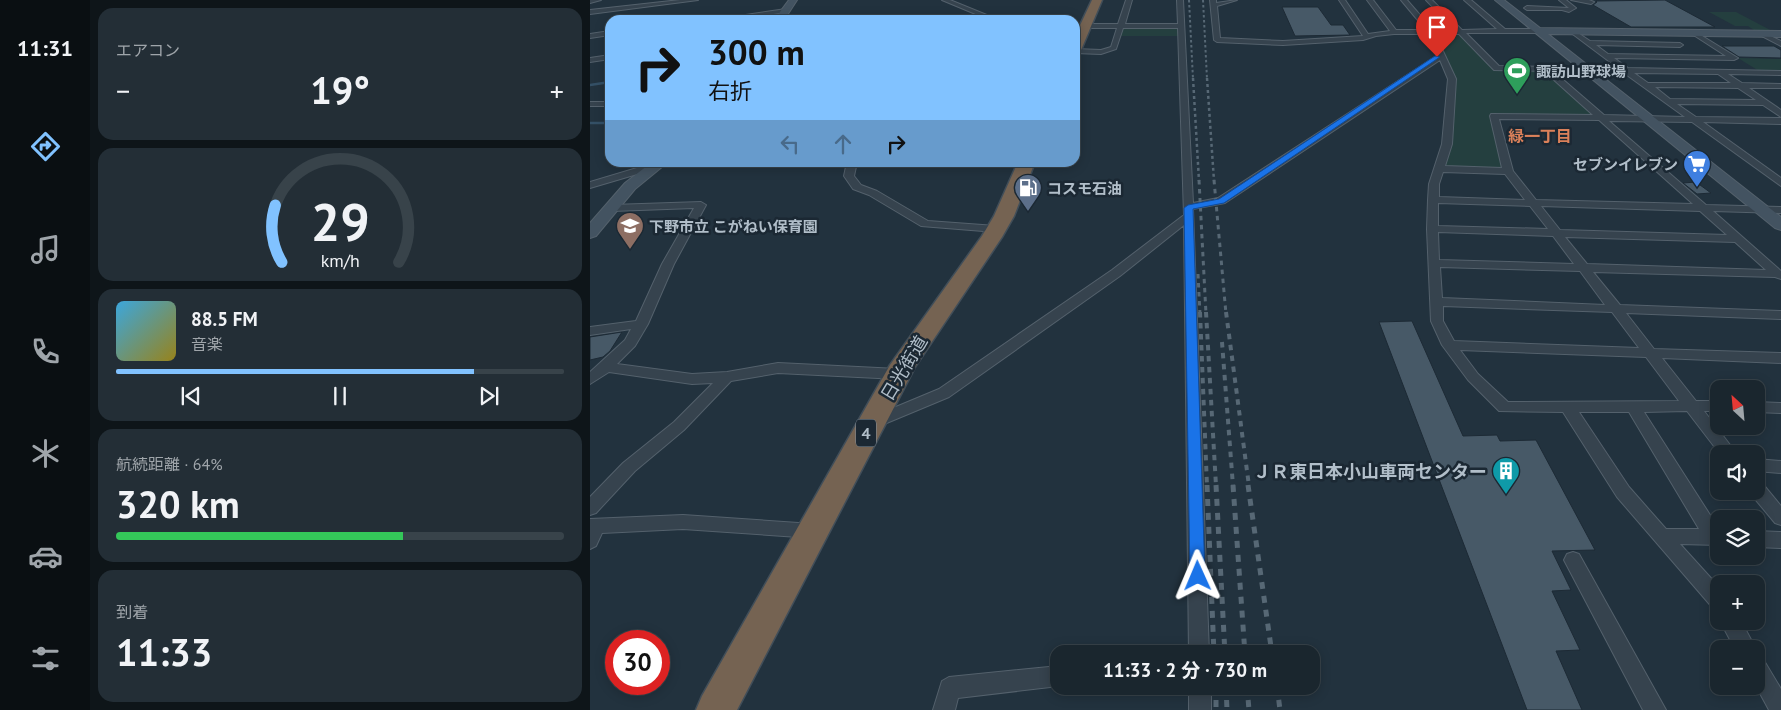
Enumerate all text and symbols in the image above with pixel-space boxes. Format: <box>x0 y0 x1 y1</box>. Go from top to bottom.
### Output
pin <box>1416 6 1458 57</box>
icon: arrive <box>1423 13 1451 41</box>
text: 300 m <box>708 29 805 75</box>
text: 11:31 <box>17 34 73 62</box>
icon: right <box>625 35 690 100</box>
text: エアコン <box>116 40 180 60</box>
sports icon: 諏訪山野球場 <box>1502 56 1532 95</box>
place label: 諏訪山野球場 <box>1536 62 1626 81</box>
text: 19° <box>310 65 370 114</box>
text: − <box>116 72 130 109</box>
text: + <box>550 72 564 109</box>
text: 右折 <box>708 77 752 105</box>
district label: 緑一丁目 <box>1508 126 1572 146</box>
icon: directions <box>28 129 63 164</box>
icon: left <box>776 130 804 158</box>
icon: ahead <box>829 130 857 158</box>
icon: right <box>882 130 910 158</box>
supermarket icon: セブンイレブン <box>1682 149 1712 188</box>
place label: セブンイレブン <box>1573 155 1678 174</box>
fuel station icon: コスモ石油 <box>1013 173 1043 212</box>
place label: コスモ石油 <box>1047 179 1122 198</box>
text: 29 <box>311 188 369 255</box>
school or university icon: 下野市立 こがねい保育園 <box>615 211 645 250</box>
place label: 下野市立 こがねい保育園 <box>649 217 818 236</box>
icon: music <box>28 232 63 267</box>
text: km/h <box>320 249 360 272</box>
text: 88.5 FM <box>191 307 258 331</box>
street label: 日光街道 <box>876 331 932 405</box>
icon: phone <box>28 334 63 369</box>
text: 音楽 <box>191 334 223 354</box>
north arrow <box>1710 380 1765 435</box>
map controls <box>1710 380 1765 695</box>
icon: previous <box>177 382 205 410</box>
icon: pause <box>326 382 354 410</box>
icon: next <box>475 382 503 410</box>
road number: 4 <box>856 419 876 446</box>
icon: climate <box>28 436 63 471</box>
button: sound <box>1710 445 1765 500</box>
text: 航続距離 · 64% <box>116 454 223 474</box>
building icon: ＪＲ東日本小山車両センター <box>1491 456 1521 495</box>
place label: ＪＲ東日本小山車両センター <box>1253 460 1487 483</box>
text: 320 km <box>116 479 240 528</box>
button: layers <box>1710 510 1765 565</box>
icon: car <box>28 539 63 574</box>
position arrow <box>1171 549 1223 601</box>
button: + <box>1710 575 1765 630</box>
text: 到着 <box>116 602 148 622</box>
text: 11:33 <box>116 627 212 676</box>
speed limit sign: 30 <box>605 630 670 695</box>
button: − <box>1710 640 1765 695</box>
icon: filters <box>28 641 63 676</box>
text: 11:33 · 2 分 · 730 m <box>1103 658 1267 682</box>

